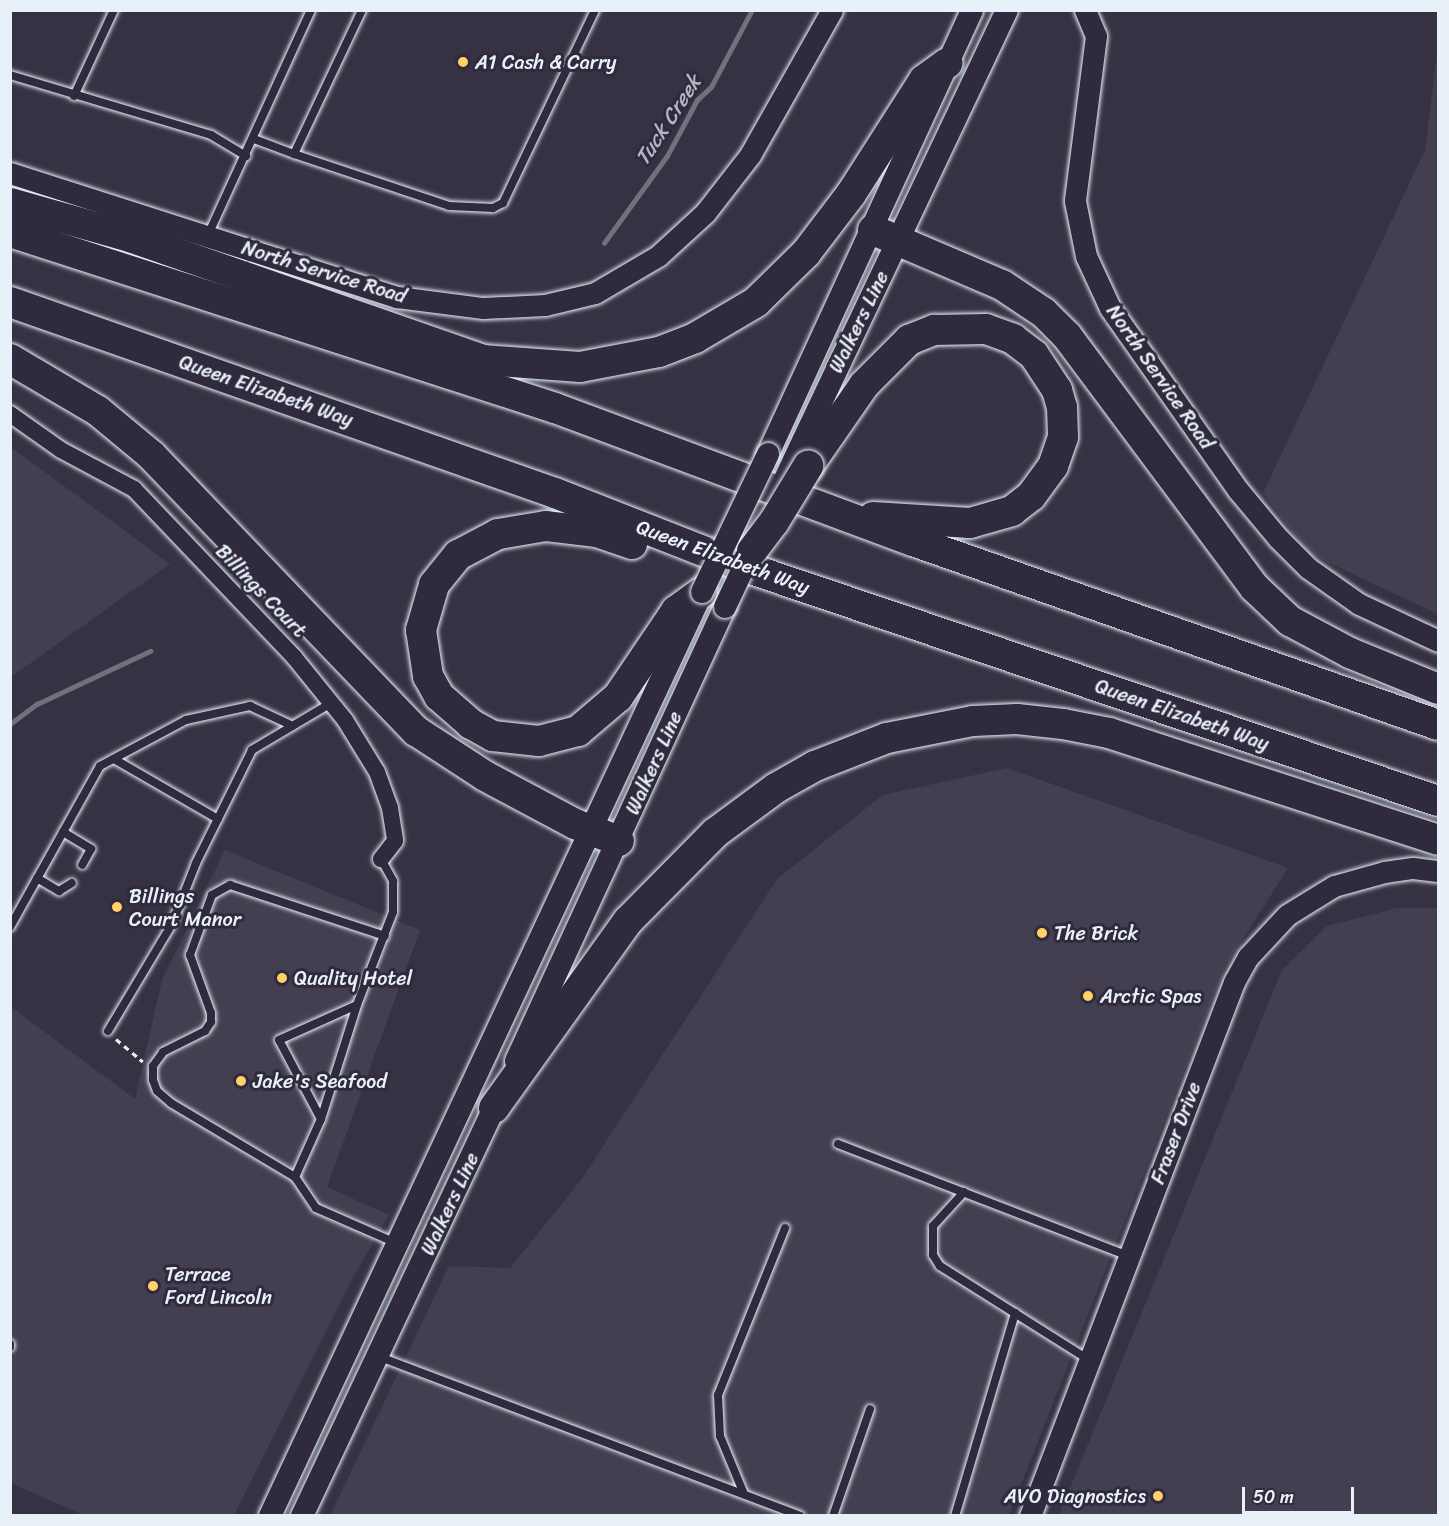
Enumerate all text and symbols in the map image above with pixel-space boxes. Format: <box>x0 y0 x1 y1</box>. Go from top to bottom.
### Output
place label: A1 Cash & Carry <box>475 50 616 74</box>
marker: A1 Cash & Carry <box>456 55 470 69</box>
water label: Tuck Creek <box>629 70 707 170</box>
street label: North Service Road <box>239 236 409 308</box>
street label: Walkers Line <box>824 267 894 377</box>
street label: North Service Road <box>1101 300 1219 454</box>
street label: Queen Elizabeth Way <box>176 350 356 432</box>
street label: Queen Elizabeth Way <box>633 515 813 599</box>
street label: Billings Court <box>210 539 312 643</box>
street label: Queen Elizabeth Way <box>1092 674 1272 756</box>
street label: Walkers Line <box>621 708 687 818</box>
place label: Billings Court Manor <box>129 884 240 931</box>
marker: Billings Court Manor <box>110 900 124 914</box>
place label: The Brick <box>1054 921 1138 945</box>
marker: The Brick <box>1035 926 1049 940</box>
place label: Quality Hotel <box>294 966 412 990</box>
marker: Quality Hotel <box>275 971 289 985</box>
place label: Arctic Spas <box>1100 984 1202 1008</box>
marker: Arctic Spas <box>1081 989 1095 1003</box>
place label: Jake's Seafood <box>253 1069 388 1093</box>
marker: Jake's Seafood <box>234 1074 248 1088</box>
street label: Fraser Drive <box>1146 1079 1206 1187</box>
street label: Walkers Line <box>416 1149 484 1259</box>
place label: Terrace Ford Lincoln <box>165 1262 272 1309</box>
marker: Terrace Ford Lincoln <box>146 1279 160 1293</box>
scale bar <box>1245 1475 1358 1513</box>
text: 50 m <box>1253 1481 1294 1513</box>
place label: AVO Diagnostics <box>1004 1484 1146 1508</box>
marker: AVO Diagnostics <box>1151 1489 1165 1503</box>

